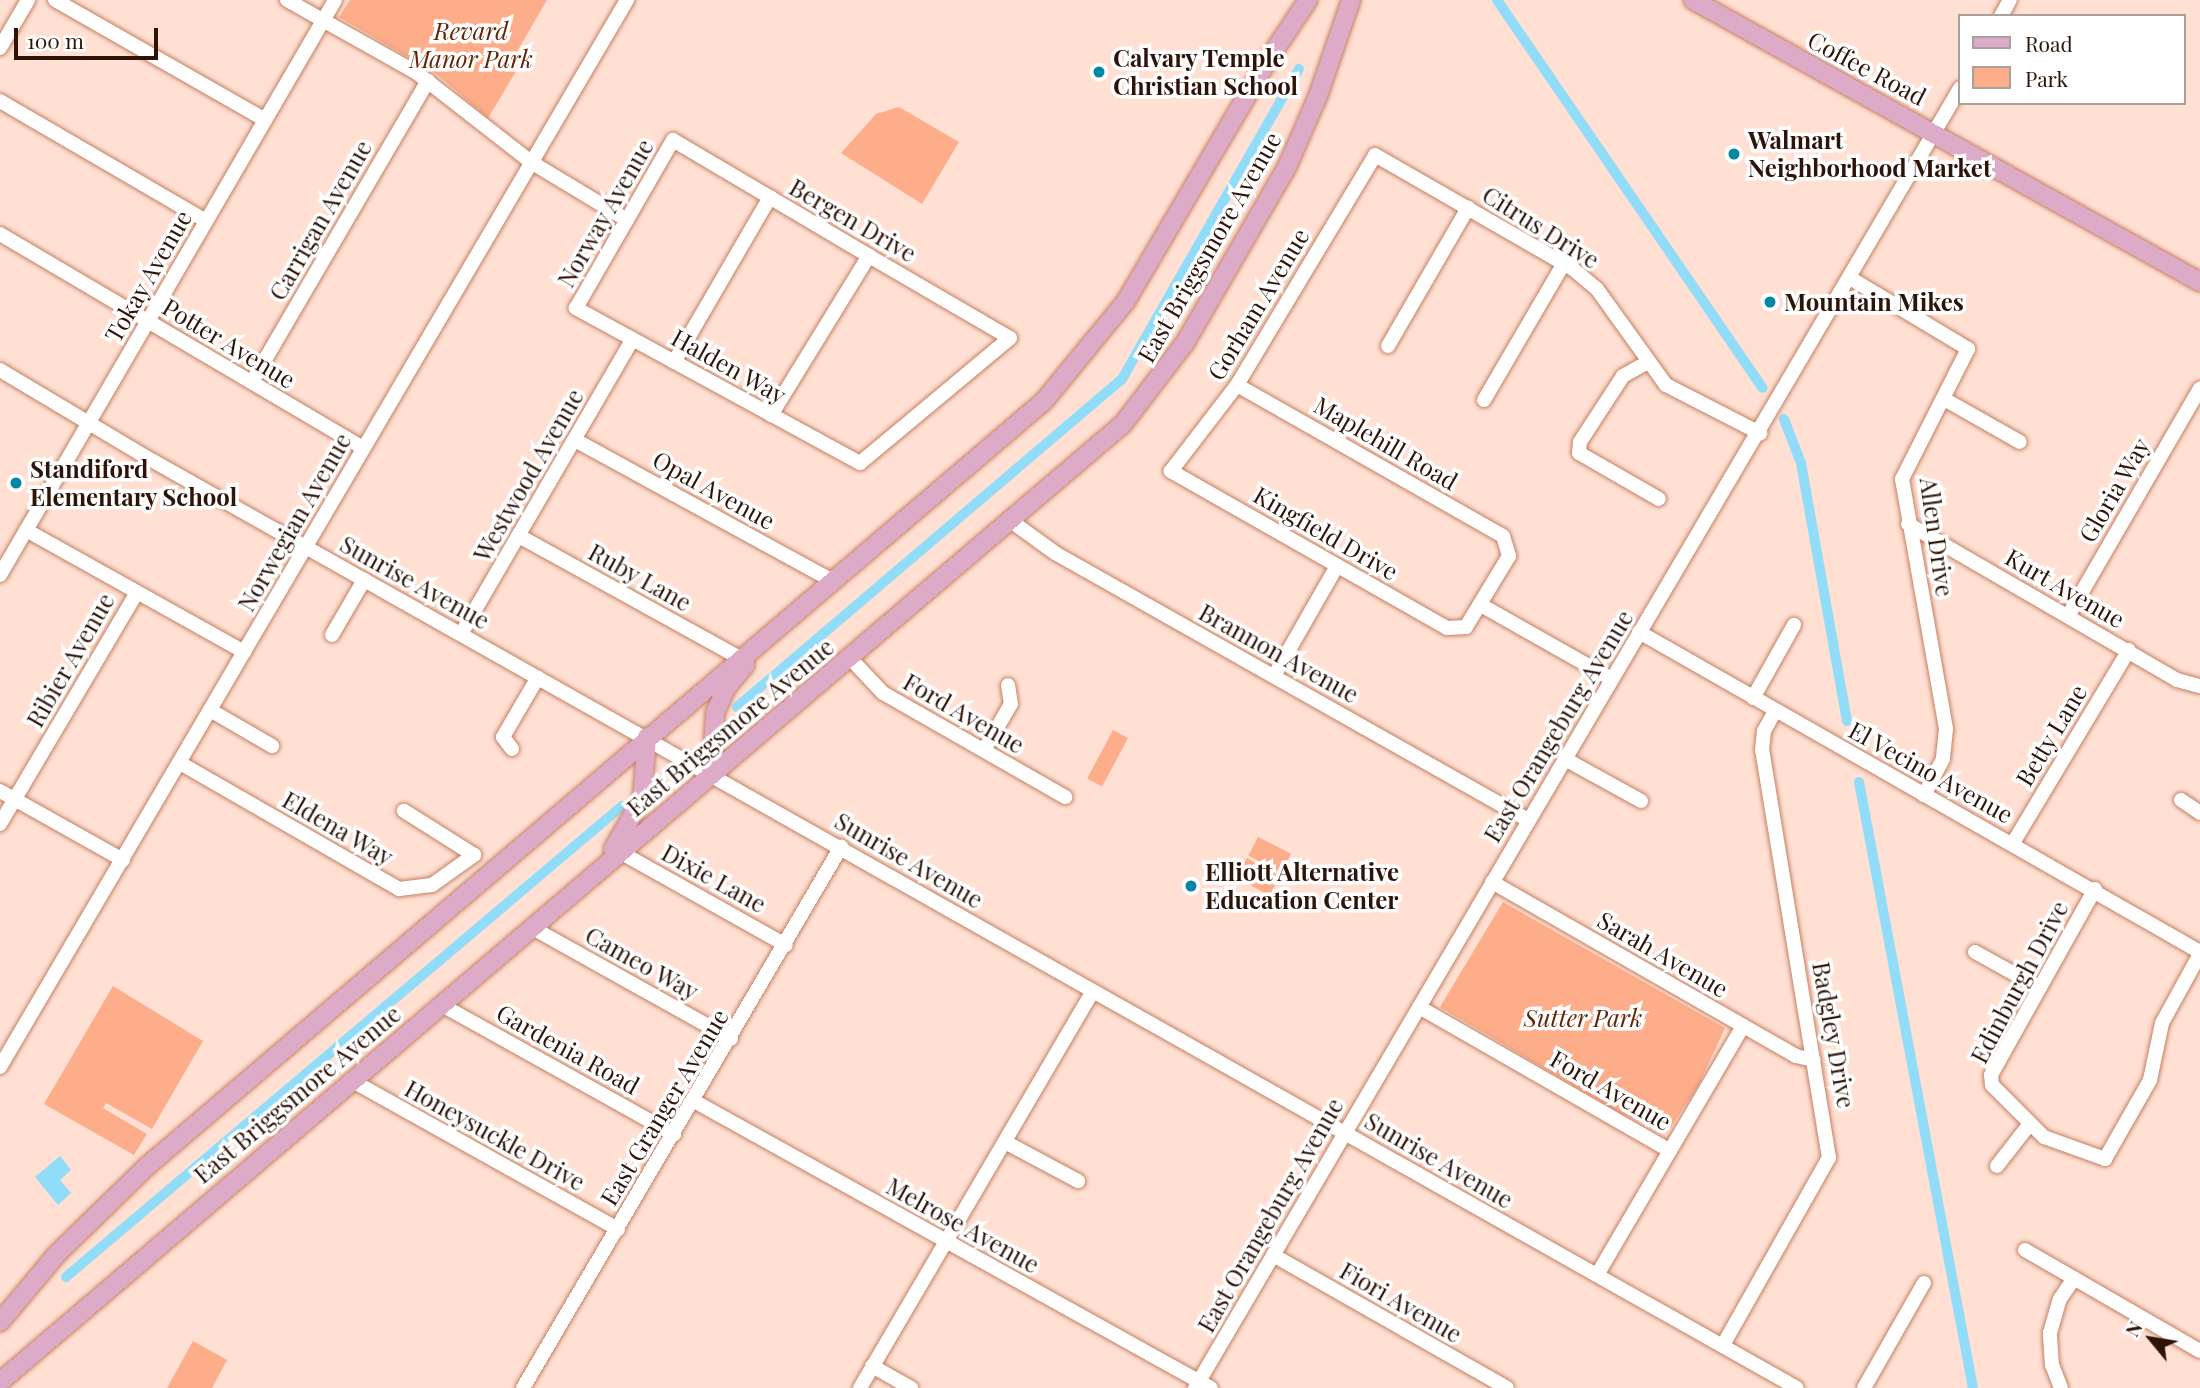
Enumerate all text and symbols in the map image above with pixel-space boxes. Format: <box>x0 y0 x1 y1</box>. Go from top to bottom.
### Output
scale bar <box>18 14 161 58</box>
legend <box>1958 14 2186 105</box>
park label: Revard Manor Park <box>409 17 533 73</box>
street label: Coffee Road <box>1803 25 1931 111</box>
text: 100 m <box>27 26 84 54</box>
text: Road <box>2025 29 2073 57</box>
place label: Calvary Temple Christian School <box>1113 44 1298 100</box>
marker: Calvary Temple Christian School <box>1091 64 1107 80</box>
text: Park <box>2025 64 2068 92</box>
street label: East Briggsmore Avenue <box>1131 126 1287 368</box>
place label: Walmart Neighborhood Market <box>1748 126 1991 182</box>
street label: Norway Avenue <box>551 133 659 293</box>
street label: Carrigan Avenue <box>262 135 378 305</box>
marker: Walmart Neighborhood Market <box>1726 146 1742 162</box>
street label: Bergen Drive <box>785 172 921 268</box>
street label: Citrus Drive <box>1477 180 1605 274</box>
street label: Tokay Avenue <box>98 204 198 348</box>
street label: Gorham Avenue <box>1201 223 1315 385</box>
place label: Mountain Mikes <box>1784 288 1964 316</box>
street label: Potter Avenue <box>157 292 301 394</box>
marker: Mountain Mikes <box>1762 294 1778 310</box>
street label: Halden Way <box>666 323 792 409</box>
street label: Westwood Avenue <box>467 383 589 567</box>
street label: Maplehill Road <box>1309 390 1463 496</box>
street label: Norwegian Avenue <box>231 427 357 617</box>
street label: Gloria Way <box>2072 432 2156 548</box>
street label: Opal Avenue <box>648 445 780 535</box>
place label: Standiford Elementary School <box>30 455 238 511</box>
marker: Standiford Elementary School <box>8 475 24 491</box>
street label: Allen Drive <box>1914 476 1960 598</box>
street label: Kingfield Drive <box>1249 480 1403 586</box>
street label: Sunrise Avenue <box>335 529 495 635</box>
street label: Ruby Lane <box>583 537 697 617</box>
street label: Kurt Avenue <box>2000 542 2130 634</box>
street label: Ribier Avenue <box>20 587 120 733</box>
street label: Brannon Avenue <box>1194 597 1364 709</box>
street label: East Orangeburg Avenue <box>1477 604 1639 848</box>
street label: East Briggsmore Avenue <box>620 632 840 822</box>
street label: Ford Avenue <box>898 667 1030 759</box>
street label: Betty Lane <box>2009 679 2093 791</box>
street label: El Vecino Avenue <box>1843 715 2019 829</box>
street label: Eldena Way <box>277 785 399 871</box>
street label: Sunrise Avenue <box>829 806 989 914</box>
street label: Dixie Lane <box>657 838 771 918</box>
place label: Elliott Alternative Education Center <box>1205 858 1400 914</box>
marker: Elliott Alternative Education Center <box>1183 878 1199 894</box>
street label: Edinburgh Drive <box>1964 896 2074 1068</box>
street label: Sarah Avenue <box>1592 905 1734 1003</box>
street label: Cameo Way <box>580 920 704 1006</box>
street label: Badgley Drive <box>1807 959 1861 1111</box>
street label: Gardenia Road <box>492 998 644 1100</box>
street label: East Briggsmore Avenue <box>187 999 407 1189</box>
street label: East Granger Avenue <box>594 1003 734 1211</box>
park label: Sutter Park <box>1524 1004 1642 1032</box>
street label: Ford Avenue <box>1545 1044 1677 1136</box>
street label: Honeysuckle Drive <box>400 1074 590 1196</box>
street label: East Orangeburg Avenue <box>1191 1092 1349 1338</box>
street label: Sunrise Avenue <box>1359 1106 1519 1214</box>
street label: Melrose Avenue <box>881 1171 1045 1279</box>
street label: Fiori Avenue <box>1335 1255 1467 1349</box>
north arrow <box>2116 1304 2186 1374</box>
text: N <box>2118 1316 2148 1341</box>

